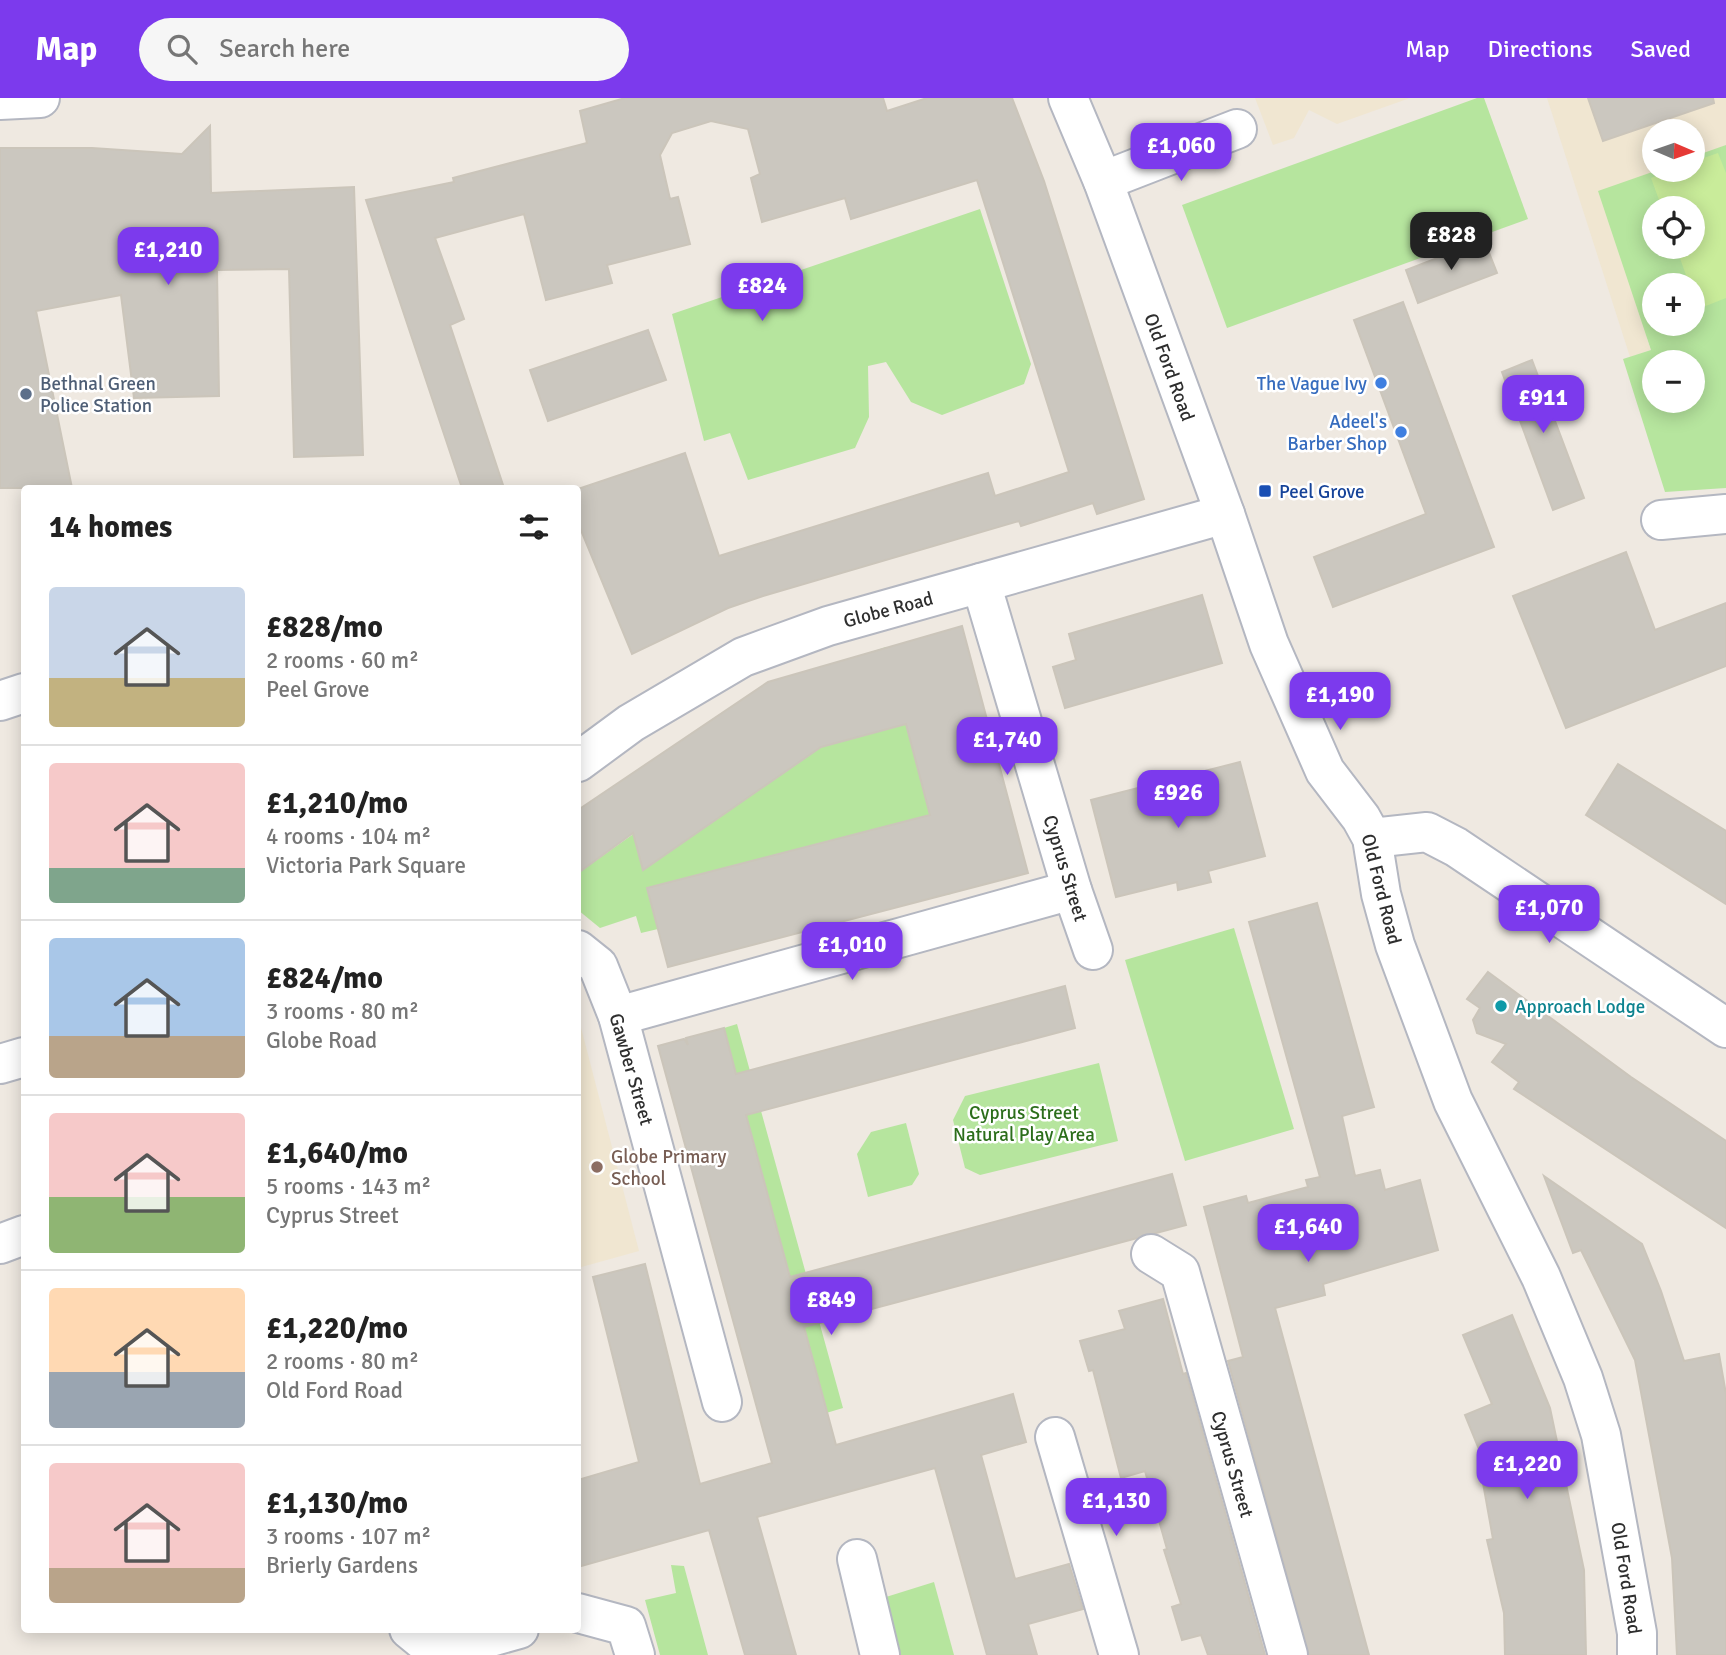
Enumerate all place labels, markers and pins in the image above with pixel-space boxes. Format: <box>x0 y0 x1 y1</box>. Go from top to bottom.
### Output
pin: £1,060 <box>1124 123 1238 183</box>
pin: £828 <box>1410 212 1492 272</box>
pin: £1,210 <box>111 228 225 287</box>
pin: £824 <box>721 264 803 323</box>
place label: Bethnal Green Police Station <box>40 372 156 418</box>
place label: The Vague Ivy <box>1257 372 1367 396</box>
marker: The Vague Ivy <box>1373 375 1389 391</box>
pin: £911 <box>1502 376 1584 435</box>
marker: Bethnal Green Police Station <box>18 386 34 402</box>
place label: Adeel's Barber Shop <box>1287 410 1387 456</box>
marker: Adeel's Barber Shop <box>1393 424 1409 440</box>
place label: Peel Grove <box>1279 480 1364 504</box>
marker: Peel Grove <box>1257 483 1273 499</box>
pin: £1,190 <box>1283 672 1397 732</box>
pin: £1,740 <box>950 718 1064 777</box>
pin: £926 <box>1137 770 1219 830</box>
pin: £1,070 <box>1492 886 1606 945</box>
pin: £1,010 <box>795 922 909 982</box>
place label: Approach Lodge <box>1515 995 1645 1019</box>
marker: Approach Lodge <box>1493 998 1509 1014</box>
place label: Globe Primary School <box>611 1145 726 1191</box>
marker: Globe Primary School <box>589 1159 605 1175</box>
pin: £1,640 <box>1251 1204 1365 1264</box>
pin: £849 <box>790 1278 872 1337</box>
pin: £1,220 <box>1470 1442 1584 1501</box>
pin: £1,130 <box>1059 1478 1173 1538</box>

